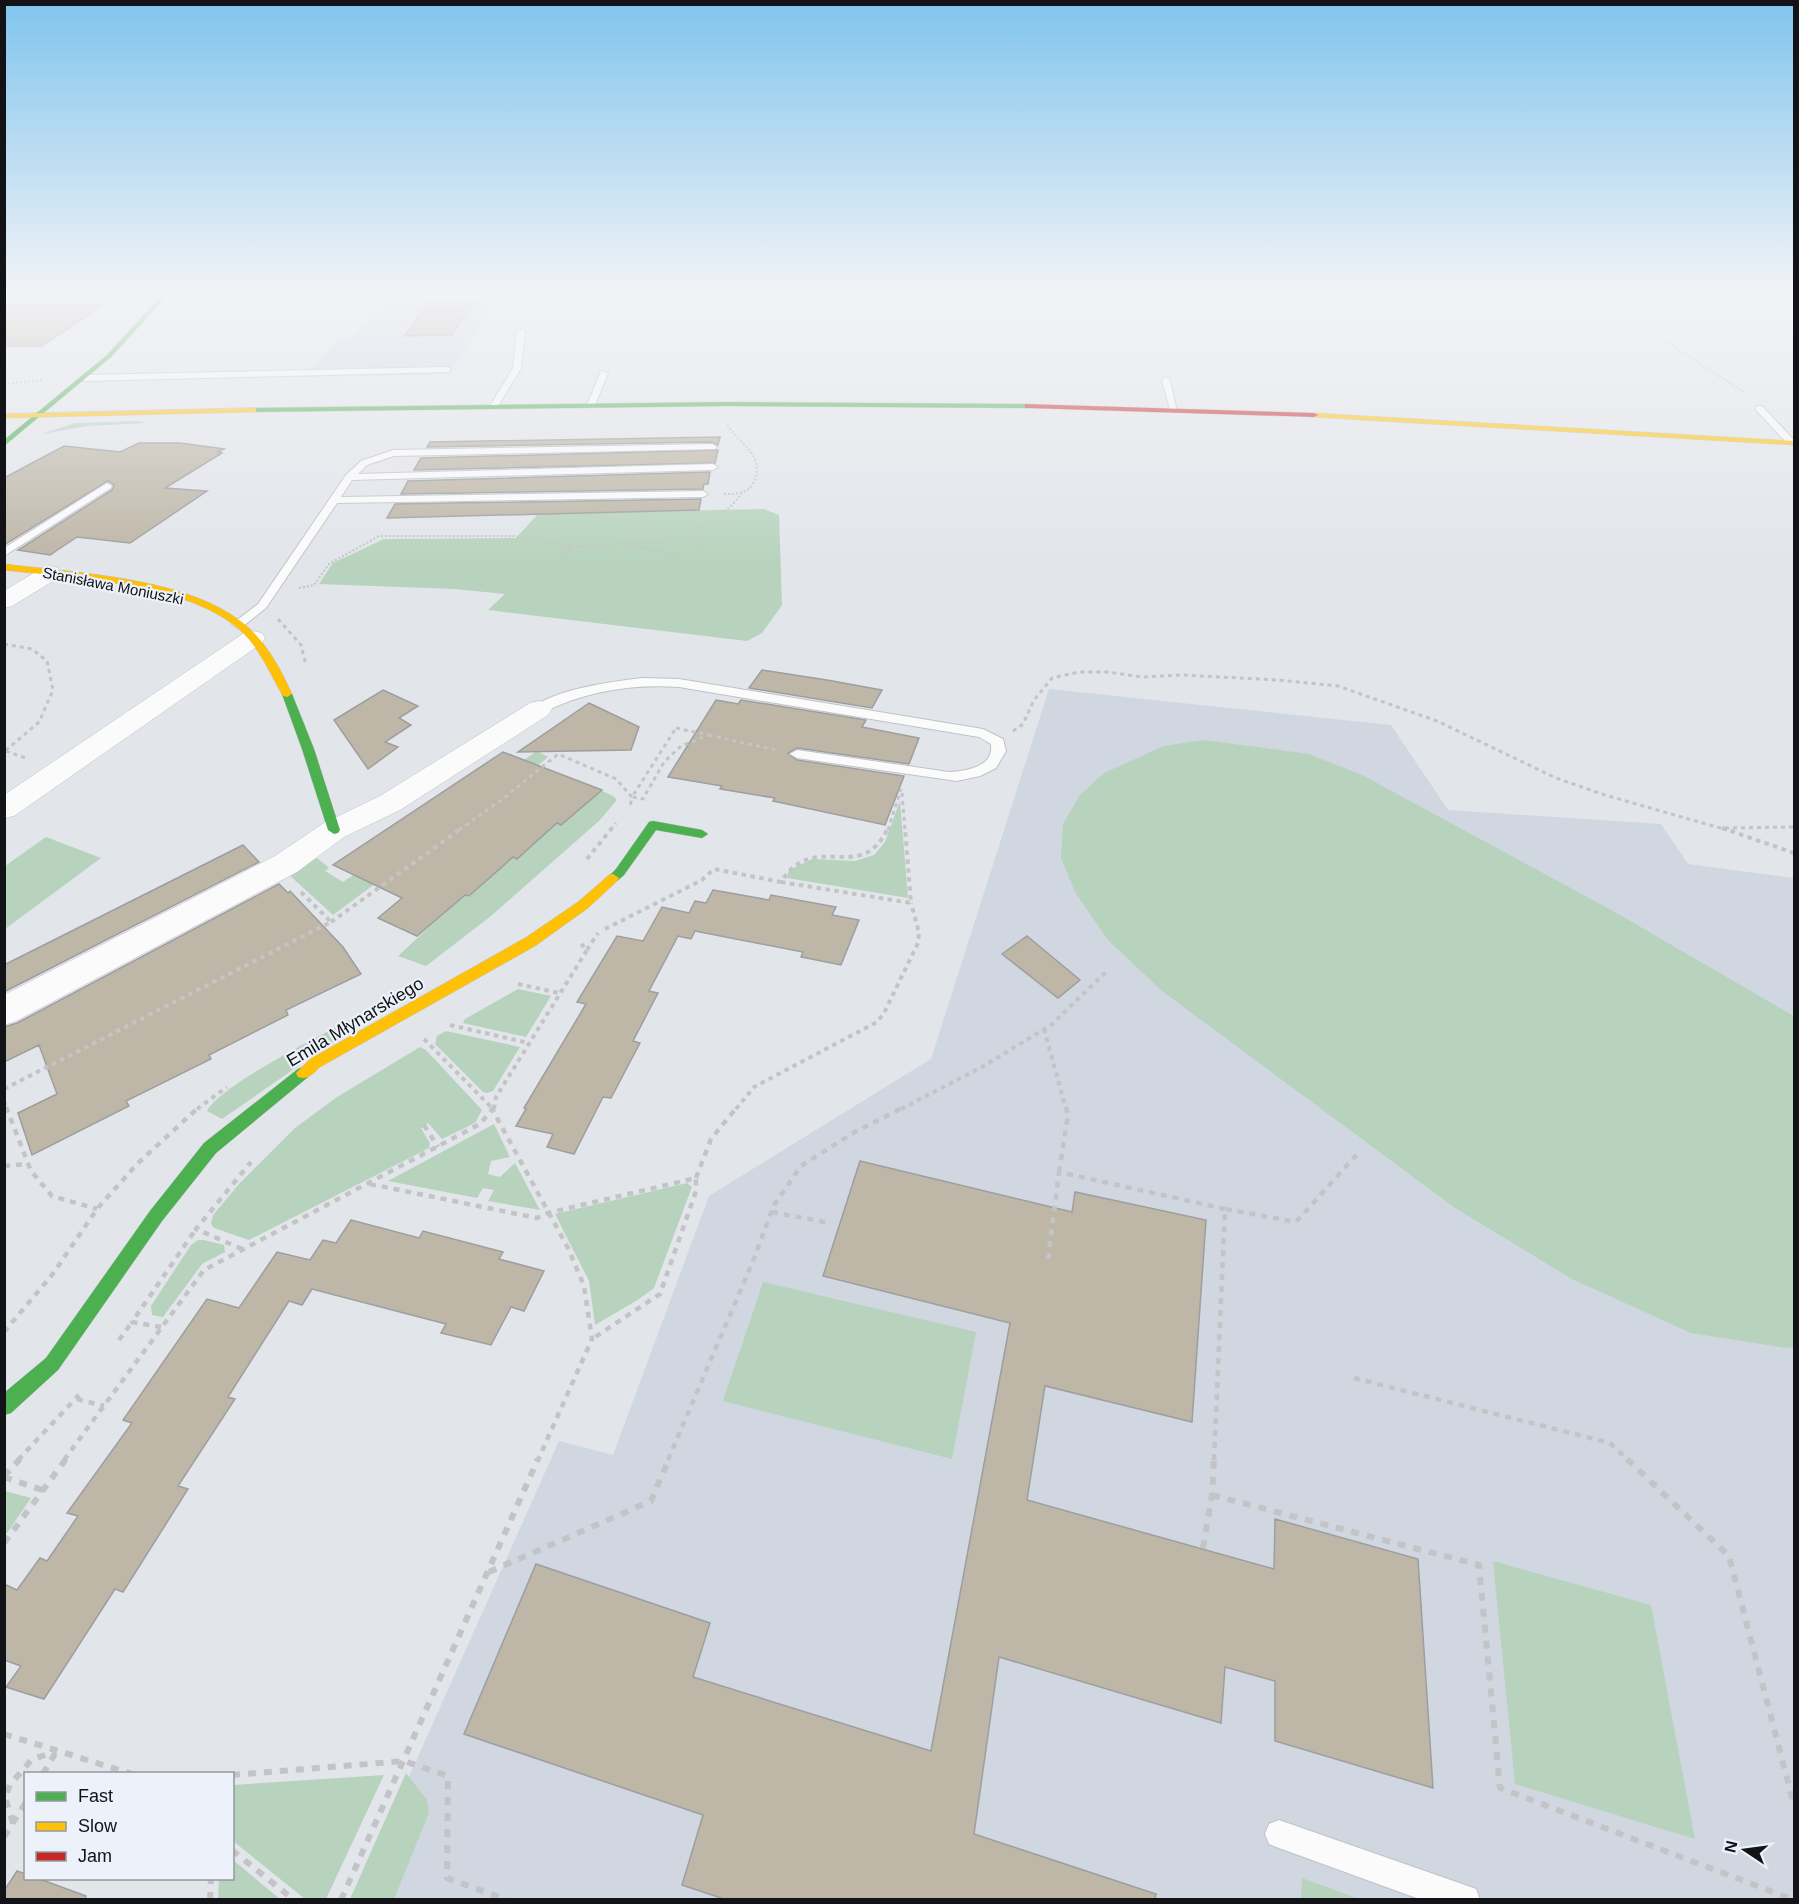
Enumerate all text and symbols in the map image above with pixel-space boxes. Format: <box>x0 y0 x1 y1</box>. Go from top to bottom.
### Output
street label: Stanisława Moniuszki <box>41 563 185 608</box>
street label: Emila Młynarskiego <box>283 973 427 1071</box>
legend <box>24 1772 234 1880</box>
text: Fast <box>78 1786 113 1806</box>
text: Slow <box>78 1816 118 1836</box>
north arrow <box>1715 1820 1775 1880</box>
text: N <box>1721 1839 1740 1854</box>
text: Jam <box>78 1846 112 1866</box>

